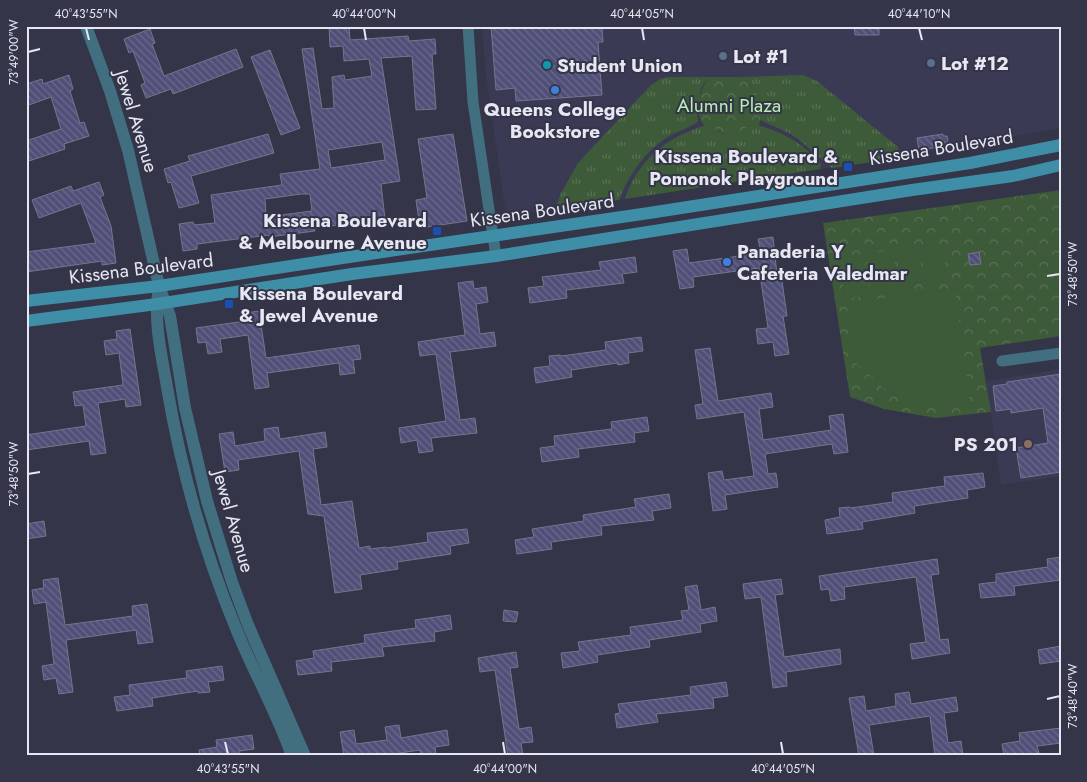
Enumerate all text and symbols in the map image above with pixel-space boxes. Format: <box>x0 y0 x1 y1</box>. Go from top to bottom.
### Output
text: 40°43'55"N <box>55 5 117 23</box>
text: 40°44'00"N <box>332 5 396 23</box>
text: 40°44'05"N <box>610 5 674 23</box>
text: 40°44'10"N <box>888 5 950 23</box>
text: 73°49'00"W <box>5 19 23 85</box>
place label: Lot #1 <box>733 43 788 70</box>
marker: Lot #1 <box>717 50 729 62</box>
place label: Lot #12 <box>941 50 1009 77</box>
place label: Student Union <box>557 52 683 79</box>
marker: Lot #12 <box>925 57 937 69</box>
marker: Student Union <box>541 59 553 71</box>
street label: Jewel Avenue <box>107 64 165 176</box>
marker: Queens College Bookstore <box>549 84 561 96</box>
park label: Alumni Plaza <box>677 92 781 119</box>
place label: Queens College Bookstore <box>484 96 626 145</box>
street label: Kissena Boulevard <box>867 123 1015 172</box>
place label: Kissena Boulevard & Pomonok Playground <box>649 143 838 192</box>
marker: Kissena Boulevard & Pomonok Playground <box>842 161 854 173</box>
street label: Kissena Boulevard <box>468 187 616 234</box>
place label: Kissena Boulevard & Melbourne Avenue <box>239 207 427 256</box>
marker: Kissena Boulevard & Melbourne Avenue <box>431 225 443 237</box>
place label: Panaderia Y Cafeteria Valedmar <box>737 238 908 287</box>
text: 73°48'50"W <box>1064 242 1082 306</box>
street label: Kissena Boulevard <box>67 246 215 291</box>
marker: Panaderia Y Cafeteria Valedmar <box>721 256 733 268</box>
place label: Kissena Boulevard & Jewel Avenue <box>239 280 403 329</box>
marker: Kissena Boulevard & Jewel Avenue <box>223 298 235 310</box>
place label: PS 201 <box>954 431 1018 458</box>
marker: PS 201 <box>1022 438 1034 450</box>
text: 73°48'50"W <box>5 442 23 506</box>
street label: Jewel Avenue <box>205 464 261 576</box>
text: 73°48'40"W <box>1064 663 1082 728</box>
text: 40°43'55"N <box>197 760 259 778</box>
text: 40°44'00"N <box>473 760 537 778</box>
text: 40°44'05"N <box>751 760 815 778</box>

